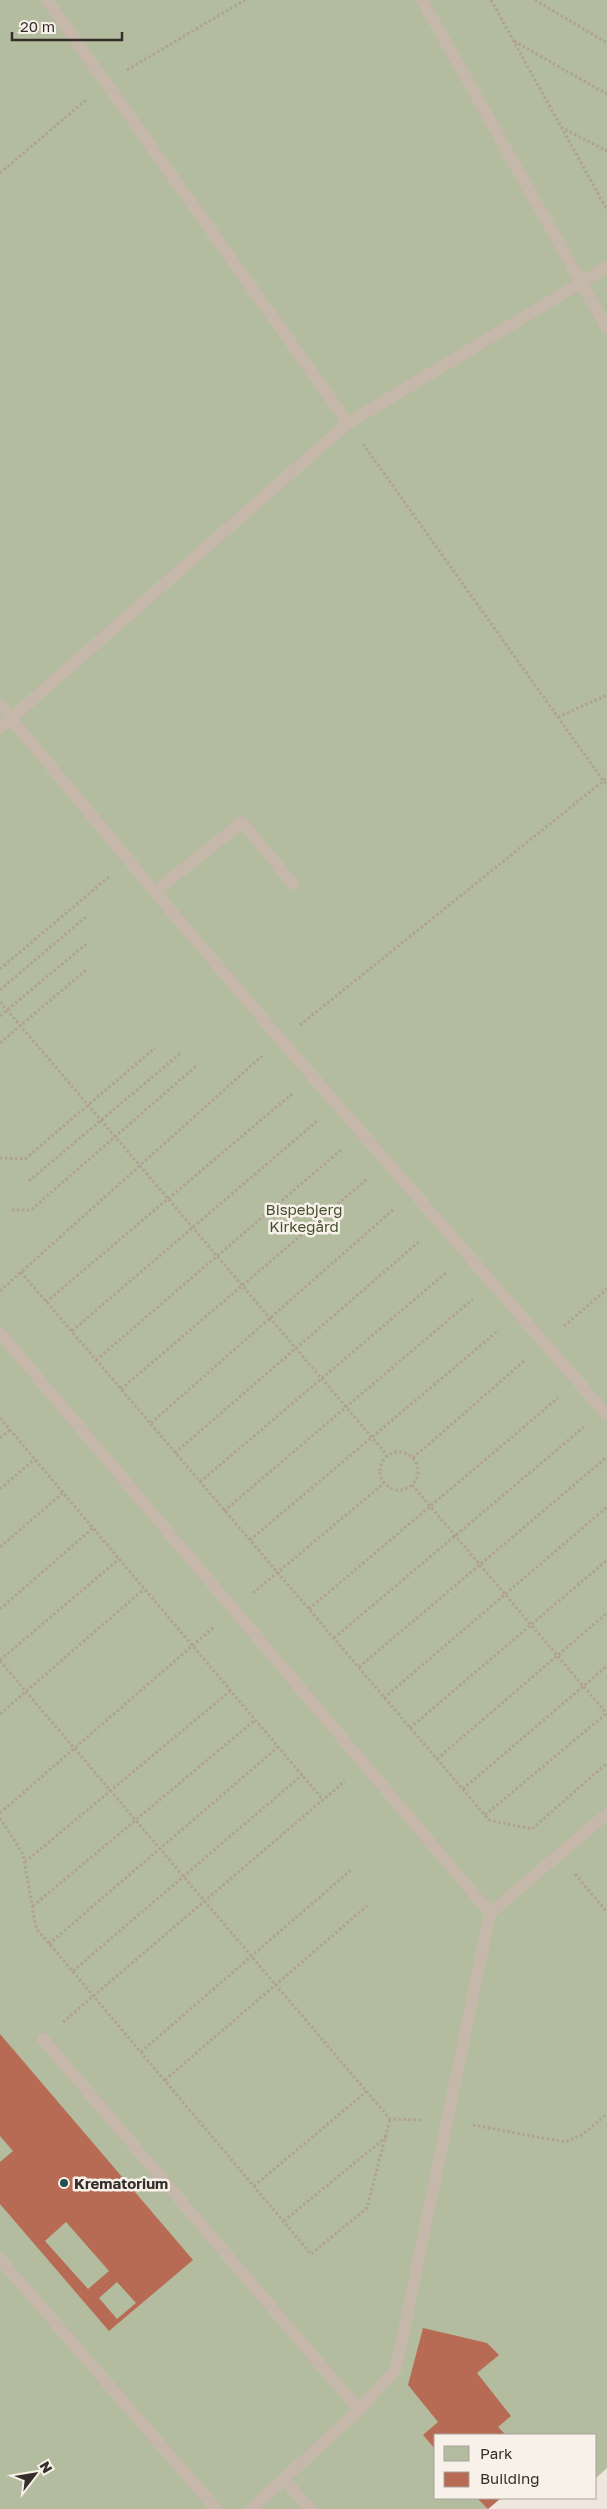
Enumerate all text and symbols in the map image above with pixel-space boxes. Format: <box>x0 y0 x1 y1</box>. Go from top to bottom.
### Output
scale bar <box>12 10 122 42</box>
text: 20 m <box>20 17 55 35</box>
park label: Bispebjerg Kirkegård <box>266 1200 342 1235</box>
place label: Krematorium <box>74 2174 168 2192</box>
marker: Krematorium <box>58 2177 70 2189</box>
legend <box>434 2434 597 2499</box>
text: Park <box>480 2444 513 2462</box>
north arrow <box>10 2449 60 2499</box>
text: N <box>37 2458 57 2476</box>
text: Building <box>480 2469 540 2487</box>

